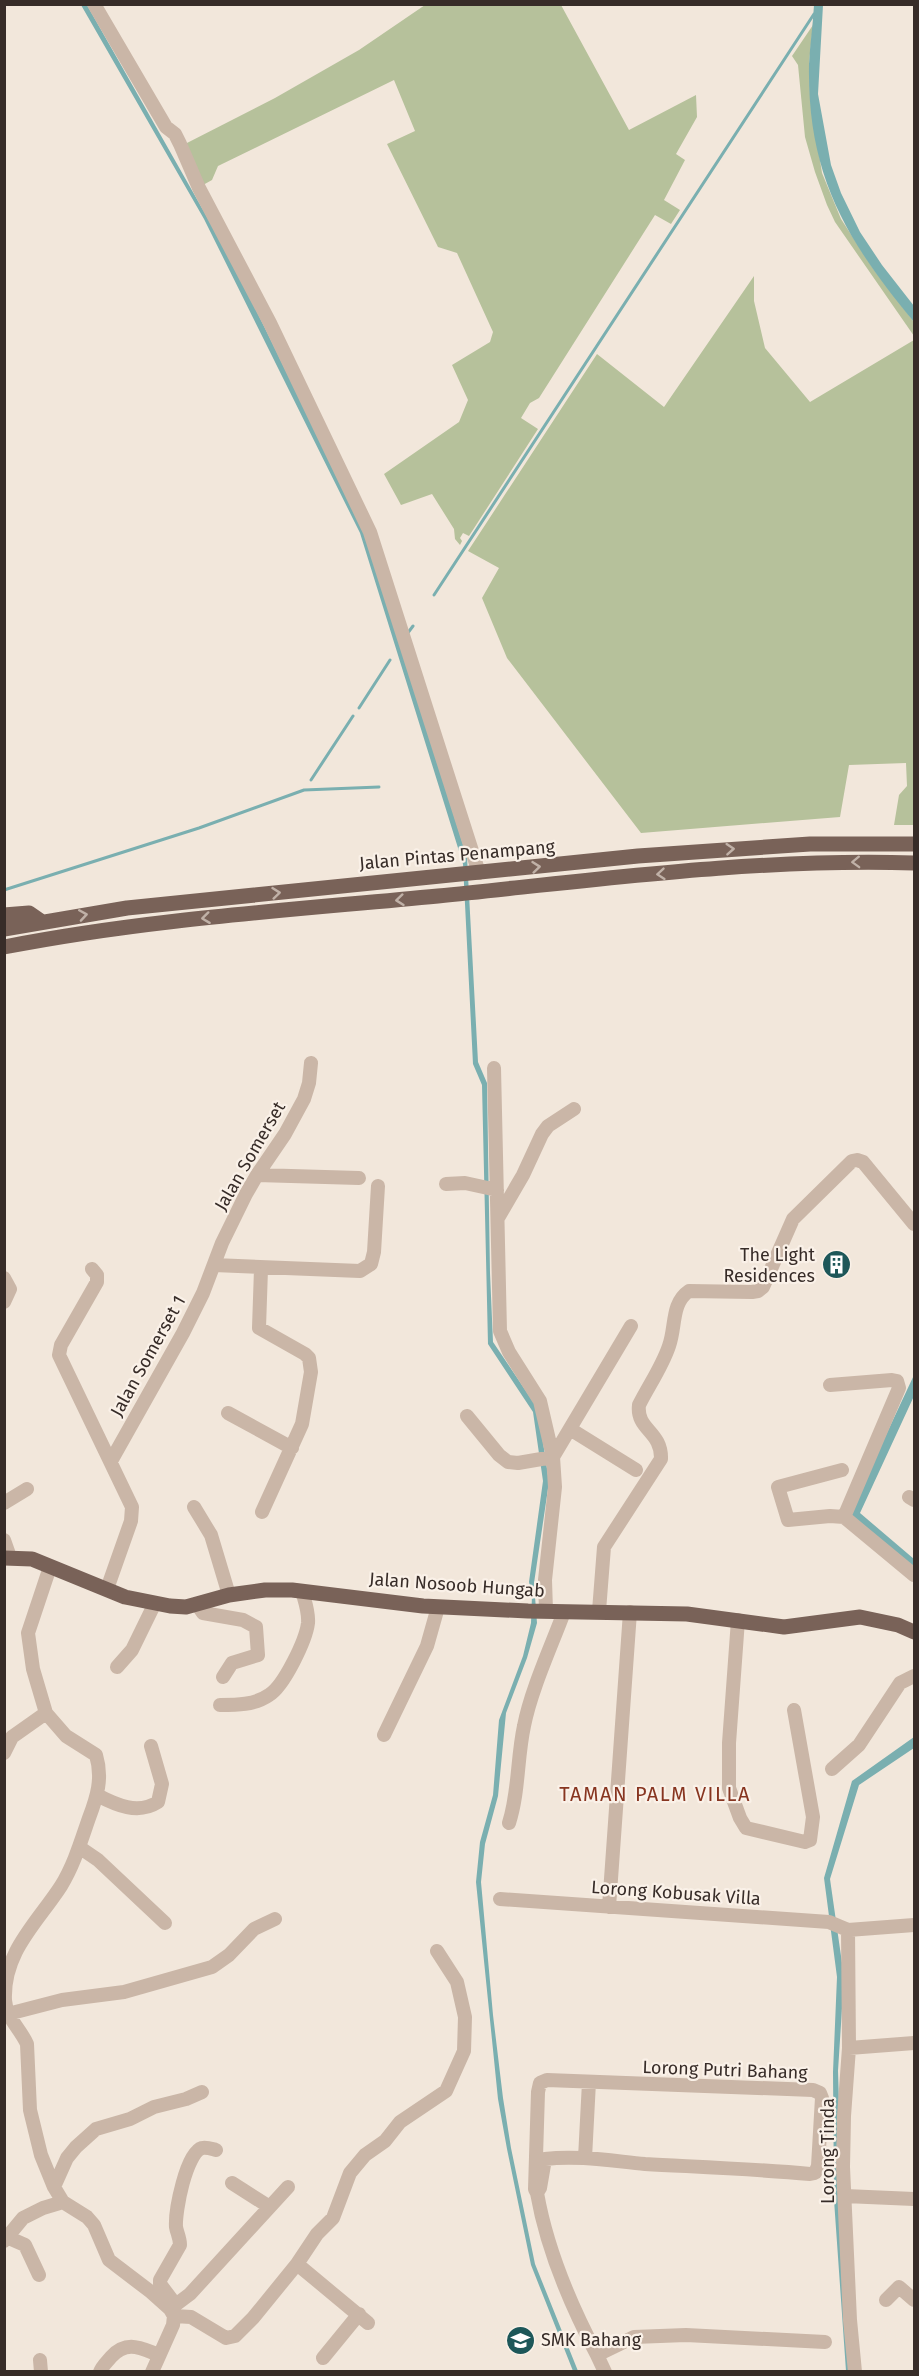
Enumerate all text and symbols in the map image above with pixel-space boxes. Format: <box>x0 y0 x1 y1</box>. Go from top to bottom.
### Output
street label: Jalan Pintas Penampang <box>358 835 556 875</box>
one-way arrow <box>725 843 734 856</box>
one-way arrow <box>852 856 861 868</box>
one-way arrow <box>531 861 540 874</box>
one-way arrow <box>657 868 666 881</box>
one-way arrow <box>272 887 281 899</box>
one-way arrow <box>395 893 405 906</box>
one-way arrow <box>78 910 87 922</box>
one-way arrow <box>201 911 210 924</box>
street label: Jalan Somerset <box>210 1097 290 1214</box>
place label: The Light Residences <box>724 1244 815 1287</box>
building icon: The Light Residences <box>820 1249 852 1281</box>
street label: Jalan Somerset 1 <box>106 1292 190 1420</box>
street label: Jalan Nosoob Hungab <box>369 1568 545 1602</box>
district label: TAMAN PALM VILLA <box>559 1782 751 1806</box>
street label: Lorong Kobusak Villa <box>590 1876 762 1910</box>
street label: Lorong Putri Bahang <box>642 2056 809 2084</box>
street label: Lorong Tinda <box>817 2098 839 2204</box>
school or university icon: SMK Bahang <box>504 2324 536 2356</box>
place label: SMK Bahang <box>541 2329 642 2351</box>

